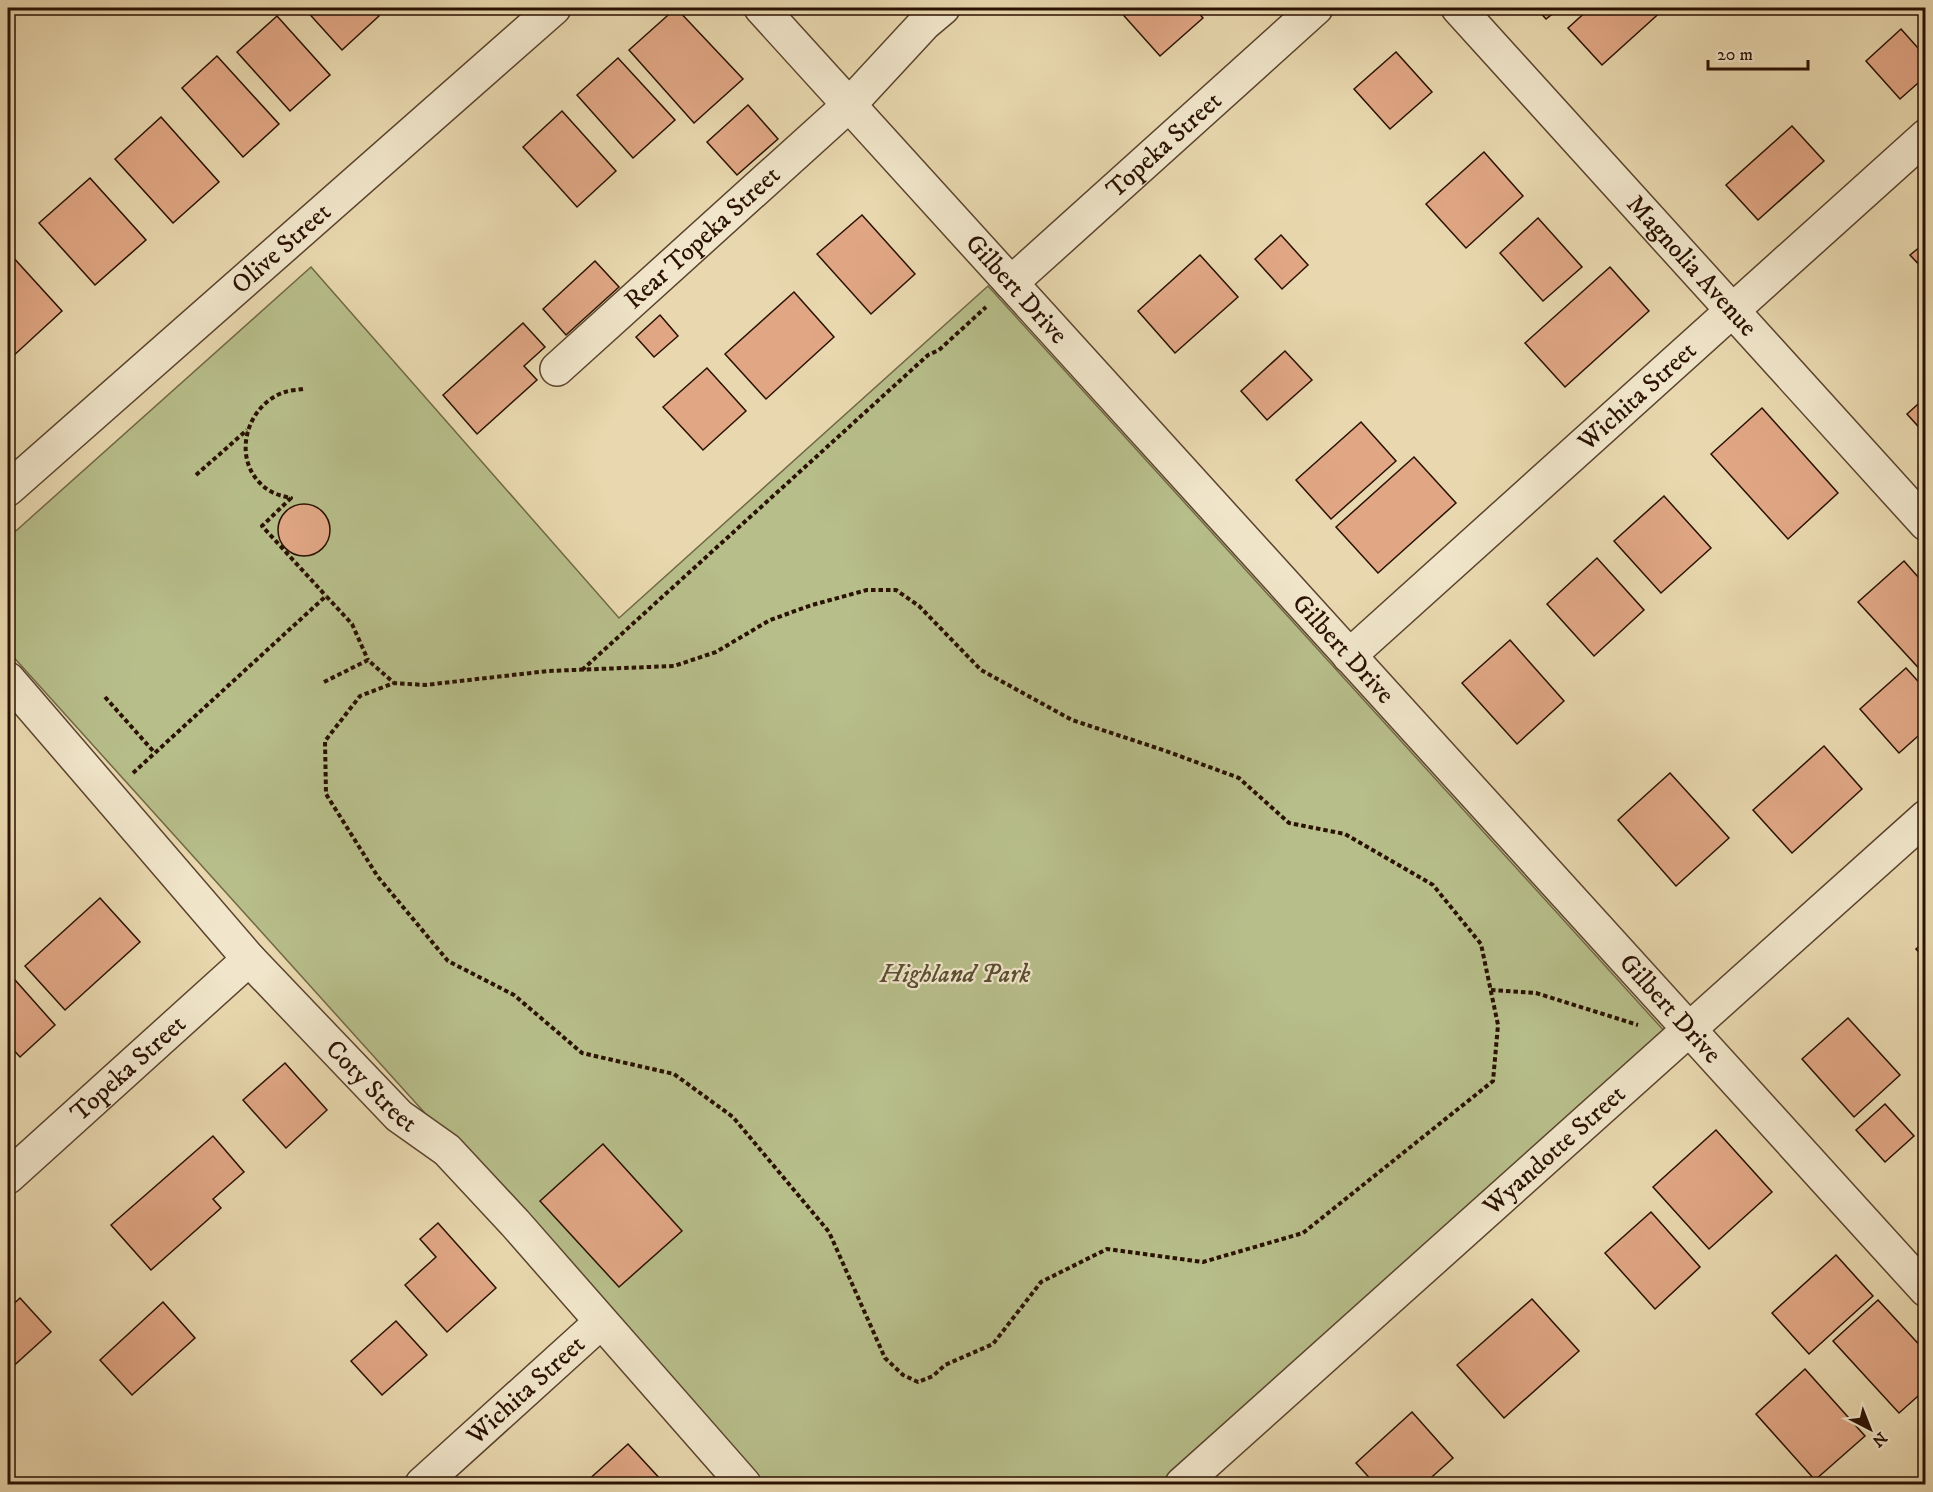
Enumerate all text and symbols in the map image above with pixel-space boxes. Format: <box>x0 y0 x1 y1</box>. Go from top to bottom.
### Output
scale bar <box>1708 33 1808 71</box>
text: 20 m <box>1717 44 1753 66</box>
street label: Topeka Street <box>1099 84 1229 206</box>
street label: Rear Topeka Street <box>618 159 787 316</box>
street label: Magnolia Avenue <box>1619 188 1764 343</box>
street label: Olive Street <box>224 196 338 301</box>
street label: Gilbert Drive <box>958 227 1075 351</box>
street label: Wichita Street <box>1570 334 1703 459</box>
street label: Gilbert Drive <box>1285 587 1402 711</box>
street label: Gilbert Drive <box>1612 947 1729 1070</box>
park label: Highland Park <box>879 958 1030 991</box>
street label: Topeka Street <box>64 1008 193 1129</box>
street label: Coty Street <box>318 1033 423 1140</box>
street label: Wyandotte Street <box>1475 1078 1632 1223</box>
street label: Wichita Street <box>459 1328 592 1453</box>
north arrow <box>1840 1399 1900 1459</box>
text: N <box>1868 1428 1891 1451</box>

